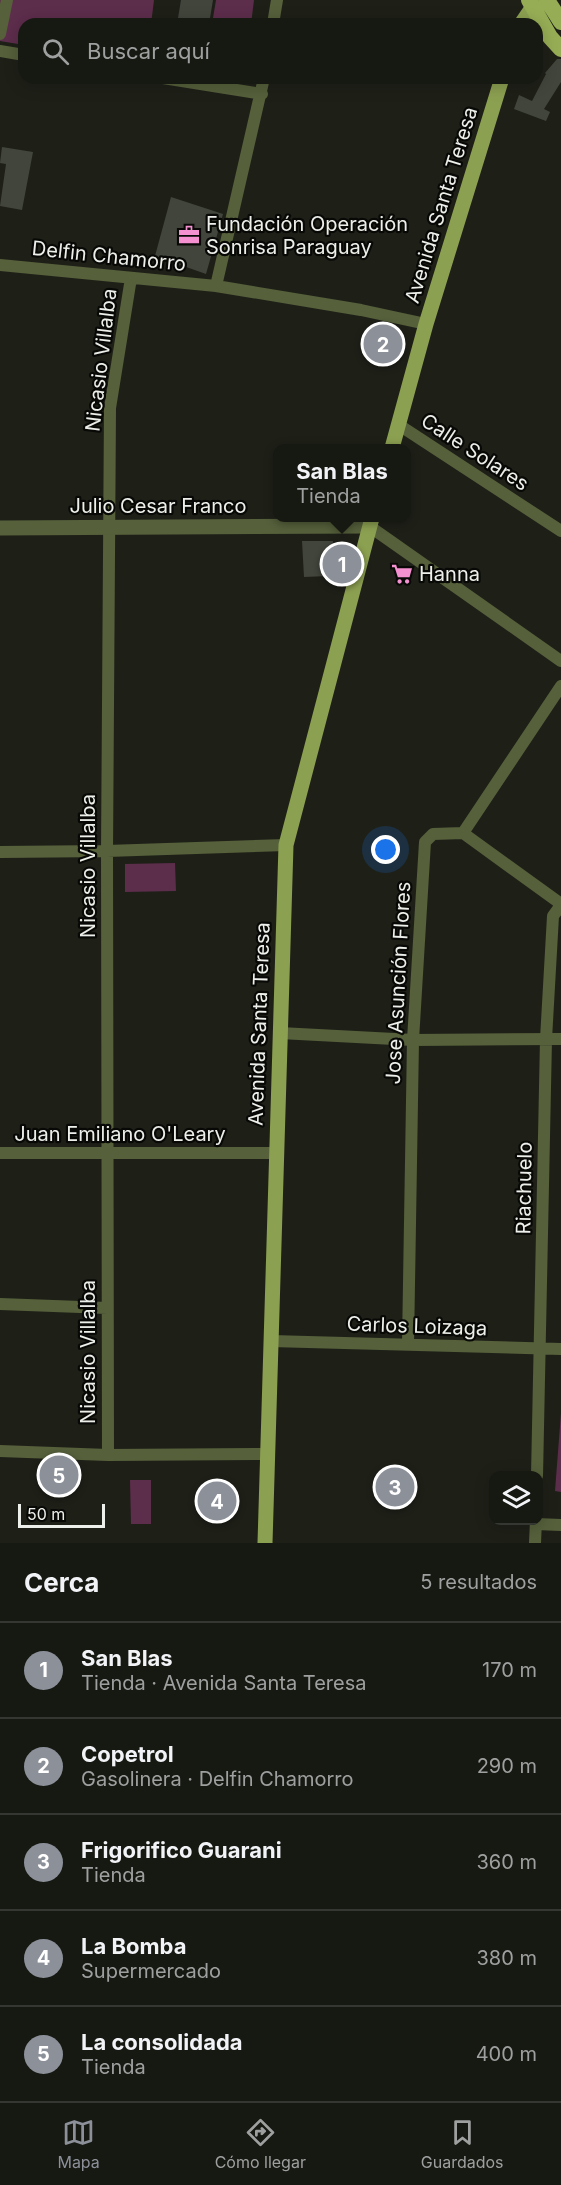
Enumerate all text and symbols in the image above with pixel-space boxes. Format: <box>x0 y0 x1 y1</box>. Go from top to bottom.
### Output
search box <box>18 18 543 84</box>
icon: search <box>39 35 72 68</box>
text: Buscar aquí <box>87 38 210 64</box>
street label: Avenida Santa Teresa <box>400 104 482 306</box>
place label: Fundación Operación Sonrisa Paraguay <box>206 212 408 259</box>
office icon: Fundación Operación Sonrisa Paraguay <box>177 223 201 247</box>
street label: Delfin Chamorro <box>31 236 187 276</box>
street label: Nicasio Villalba <box>80 287 122 433</box>
pin: 2 <box>364 322 403 366</box>
street label: Calle Solares <box>417 408 533 496</box>
popup <box>273 444 411 522</box>
text: San Blas <box>296 458 388 484</box>
text: Tienda <box>296 484 361 508</box>
street label: Julio Cesar Franco <box>70 494 246 518</box>
pin: 1 <box>322 542 362 586</box>
supermarket icon: Hanna <box>390 562 414 586</box>
place label: Hanna <box>419 562 480 586</box>
street label: Nicasio Villalba <box>76 794 100 938</box>
your location <box>371 835 400 864</box>
street label: Jose Asunción Flores <box>381 881 415 1085</box>
street label: Avenida Santa Teresa <box>243 922 275 1126</box>
street label: Juan Emiliano O'Leary <box>14 1122 226 1146</box>
street label: Riachuelo <box>511 1142 537 1234</box>
street label: Nicasio Villalba <box>76 1280 100 1424</box>
street label: Carlos Loizaga <box>346 1312 488 1340</box>
pin: 5 <box>40 1452 78 1498</box>
pin: 3 <box>376 1464 414 1510</box>
map controls <box>489 1471 543 1525</box>
button: layers <box>489 1471 543 1525</box>
pin: 4 <box>198 1478 236 1524</box>
scale bar <box>18 1501 105 1528</box>
text: 50 m <box>27 1504 65 1524</box>
text: Cerca <box>24 1567 99 1598</box>
text: 5 resultados <box>420 1570 537 1594</box>
text: San Blas <box>81 1645 173 1671</box>
text: 1 <box>39 1658 48 1682</box>
text: 170 m <box>482 1658 537 1682</box>
text: Tienda · Avenida Santa Teresa <box>81 1671 366 1695</box>
text: Copetrol <box>81 1741 174 1767</box>
text: 2 <box>37 1754 50 1778</box>
text: 290 m <box>477 1754 537 1778</box>
text: Gasolinera · Delfin Chamorro <box>81 1767 353 1791</box>
text: Frigorifico Guarani <box>81 1837 282 1863</box>
text: 3 <box>37 1850 50 1874</box>
text: 360 m <box>476 1850 537 1874</box>
text: Tienda <box>81 1863 146 1887</box>
text: La Bomba <box>81 1933 186 1959</box>
text: 4 <box>37 1946 50 1970</box>
text: 380 m <box>477 1946 537 1970</box>
text: Supermercado <box>81 1959 221 1983</box>
text: La consolidada <box>81 2029 243 2055</box>
text: 5 <box>37 2042 50 2066</box>
text: 400 m <box>476 2042 537 2066</box>
text: Tienda <box>81 2055 146 2079</box>
tab: Mapa <box>57 2116 100 2172</box>
tab: Cómo llegar <box>215 2116 306 2172</box>
tab: Guardados <box>421 2116 504 2172</box>

